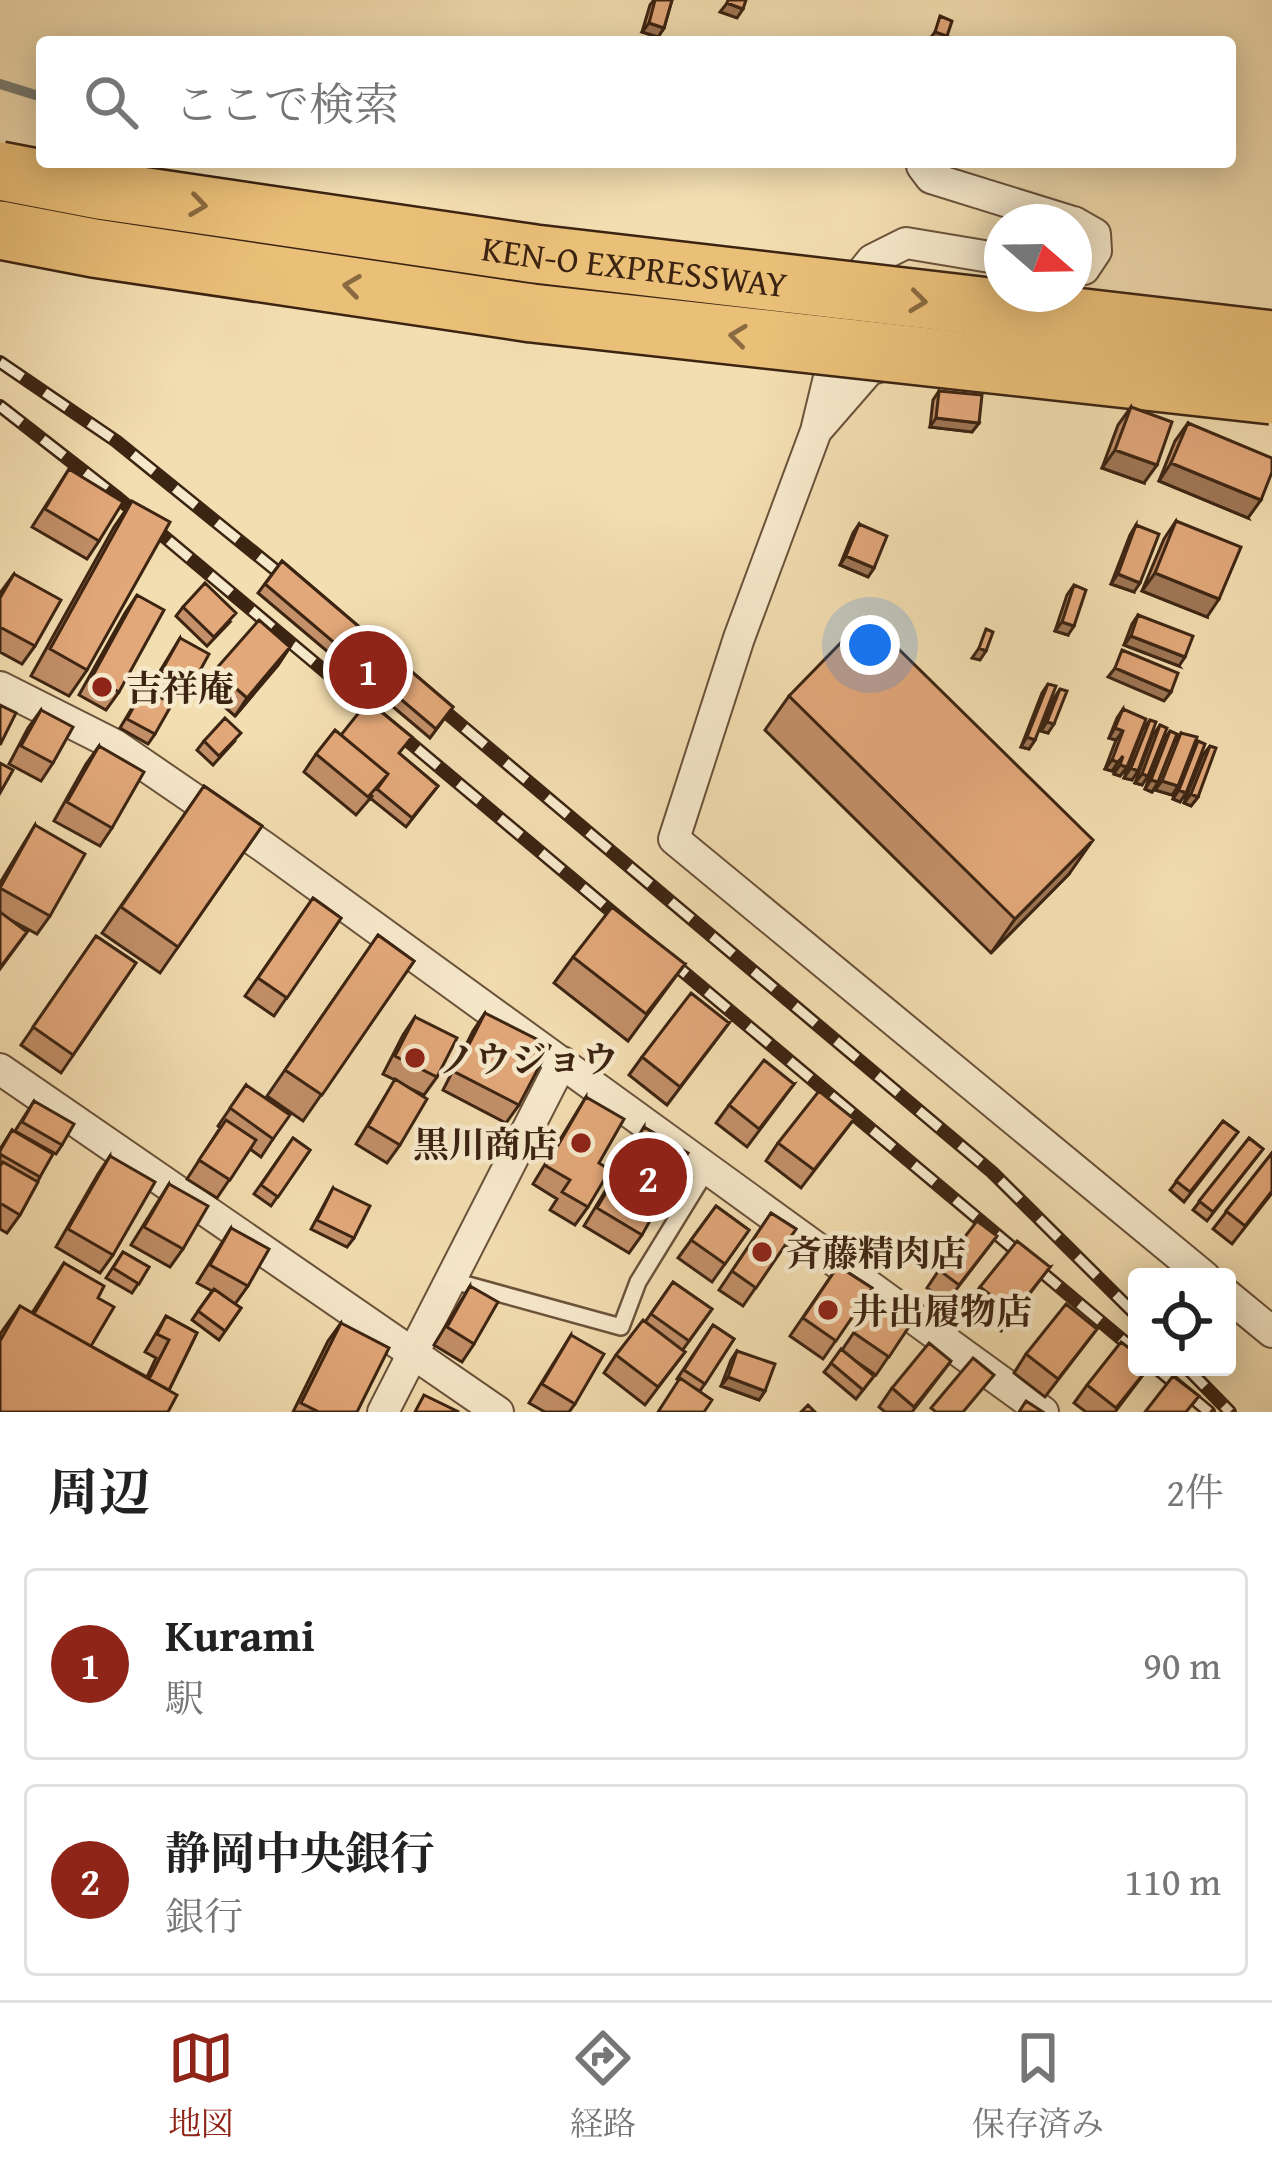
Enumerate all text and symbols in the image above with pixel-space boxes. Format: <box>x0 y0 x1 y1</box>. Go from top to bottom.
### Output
search box <box>36 36 1236 168</box>
icon: search <box>78 69 144 135</box>
text: ここで検索 <box>174 71 399 136</box>
one-way arrow <box>188 191 208 217</box>
north arrow <box>984 204 1092 312</box>
street label: KEN-O EXPRESSWAY <box>479 220 791 310</box>
one-way arrow <box>342 274 361 300</box>
one-way arrow <box>908 287 928 313</box>
one-way arrow <box>728 324 748 350</box>
your location <box>840 615 900 675</box>
pin: 1 <box>329 625 407 715</box>
place label: 吉祥庵 <box>126 661 234 714</box>
marker: 吉祥庵 <box>89 674 115 700</box>
place label: ノウジョウ <box>439 1032 618 1085</box>
marker: ノウジョウ <box>402 1045 428 1071</box>
place label: 黒川商店 <box>413 1117 557 1170</box>
marker: 黒川商店 <box>568 1130 594 1156</box>
pin: 2 <box>609 1132 687 1222</box>
place label: 斉藤精肉店 <box>786 1226 966 1279</box>
marker: 斉藤精肉店 <box>749 1239 775 1265</box>
map controls <box>1128 1268 1236 1376</box>
button: locate <box>1128 1268 1236 1376</box>
place label: 井出履物店 <box>852 1284 1032 1337</box>
marker: 井出履物店 <box>815 1297 841 1323</box>
text: 周辺 <box>48 1454 150 1529</box>
text: 2件 <box>1166 1463 1224 1520</box>
text: Kurami <box>165 1602 315 1667</box>
text: 1 <box>80 1636 100 1693</box>
text: 90 m <box>1143 1636 1221 1693</box>
text: 駅 <box>165 1669 204 1726</box>
text: 静岡中央銀行 <box>165 1820 435 1885</box>
text: 2 <box>80 1852 100 1909</box>
text: 110 m <box>1124 1852 1221 1909</box>
text: 銀行 <box>165 1887 243 1944</box>
tab: 地図 <box>168 2025 234 2147</box>
tab: 経路 <box>570 2025 636 2147</box>
tab: 保存済み <box>972 2025 1104 2147</box>

